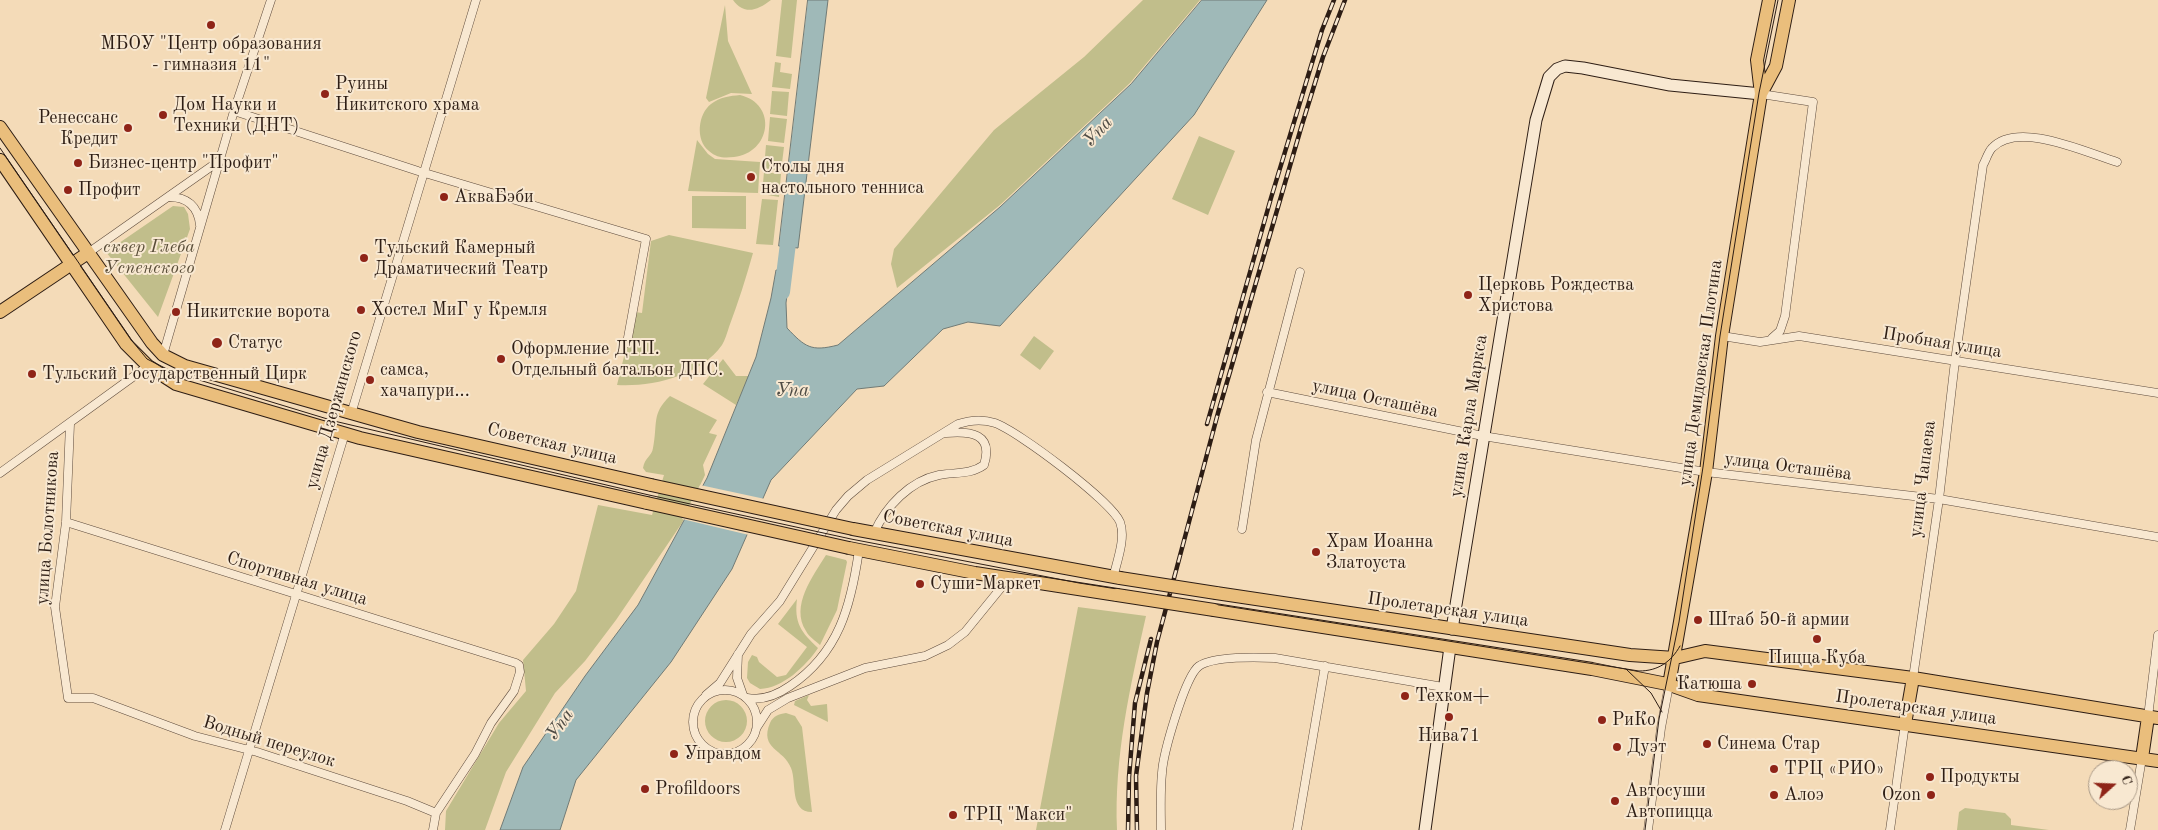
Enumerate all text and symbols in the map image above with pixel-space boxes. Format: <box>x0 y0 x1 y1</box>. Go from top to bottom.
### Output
marker: МБОУ "Центр образования - гимназия 11" <box>205 19 217 31</box>
place label: МБОУ "Центр образования - гимназия 11" <box>100 33 322 76</box>
place label: Руины Никитского храма <box>335 73 480 116</box>
marker: Руины Никитского храма <box>319 88 331 100</box>
place label: Дом Науки и Техники (ДНТ) <box>173 94 299 136</box>
place label: Ренессанс Кредит <box>38 107 118 150</box>
marker: Дом Науки и Техники (ДНТ) <box>157 109 169 121</box>
water label: Упа <box>1078 112 1118 152</box>
marker: Ренессанс Кредит <box>122 122 134 134</box>
place label: Бизнес-центр "Профит" <box>88 152 279 174</box>
place label: Cтолы дня настольного тенниса <box>761 156 924 198</box>
marker: Бизнес-центр "Профит" <box>72 157 84 169</box>
marker: Cтолы дня настольного тенниса <box>745 171 757 183</box>
place label: Профит <box>78 179 141 201</box>
marker: Профит <box>62 184 74 196</box>
place label: АкваБэби <box>454 186 534 208</box>
marker: АкваБэби <box>438 191 450 203</box>
park label: сквер Глеба Успенского <box>103 236 195 278</box>
place label: Тульский Камерный Драматический Театр <box>374 237 548 280</box>
marker: Тульский Камерный Драматический Театр <box>358 252 370 264</box>
street label: улица Демидовская Плотина <box>1674 258 1728 488</box>
place label: Церковь Рождества Христова <box>1478 274 1634 316</box>
marker: Церковь Рождества Христова <box>1462 289 1474 301</box>
place label: Хостел МиГ у Кремля <box>371 299 547 321</box>
place label: Никитские ворота <box>186 301 330 323</box>
marker: Хостел МиГ у Кремля <box>355 304 367 316</box>
marker: Никитские ворота <box>170 306 182 318</box>
street label: Пробная улица <box>1881 323 2003 363</box>
street label: улица Дзержинского <box>301 328 367 492</box>
place label: Статус <box>228 332 282 354</box>
street label: улица Карла Маркса <box>1445 333 1493 499</box>
marker: Статус <box>210 336 224 350</box>
place label: Оформление ДТП. Отдельный батальон ДПС. <box>511 338 723 380</box>
marker: Оформление ДТП. Отдельный батальон ДПС. <box>495 353 507 365</box>
place label: самса, хачапури... <box>380 359 470 402</box>
place label: Тульский Государственный Цирк <box>42 363 307 385</box>
marker: Тульский Государственный Цирк <box>26 368 38 380</box>
marker: самса, хачапури... <box>364 374 376 386</box>
street label: улица Осташёва <box>1310 375 1440 423</box>
water label: Упа <box>775 380 809 402</box>
street label: Советская улица <box>485 419 619 469</box>
street label: улица Чапаева <box>1905 419 1941 539</box>
street label: улица Осташёва <box>1723 448 1853 486</box>
street label: улица Болотникова <box>32 450 64 606</box>
street label: Советская улица <box>881 506 1015 552</box>
place label: Храм Иоанна Златоуста <box>1326 531 1433 574</box>
marker: Храм Иоанна Златоуста <box>1310 546 1322 558</box>
street label: Спортивная улица <box>224 547 370 611</box>
place label: Суши-Маркет <box>930 573 1041 595</box>
marker: Суши-Маркет <box>914 578 926 590</box>
street label: Пролетарская улица <box>1366 588 1530 632</box>
place label: Штаб 50-й армии <box>1708 609 1849 631</box>
marker: Штаб 50-й армии <box>1692 614 1704 626</box>
marker: Пицца Куба <box>1811 633 1823 645</box>
place label: Пицца Куба <box>1768 647 1866 669</box>
place label: Катюша <box>1677 673 1742 695</box>
marker: Катюша <box>1746 678 1758 690</box>
place label: Техком+ <box>1415 685 1490 707</box>
street label: Пролетарская улица <box>1834 686 1998 730</box>
marker: Техком+ <box>1399 690 1411 702</box>
water label: Упа <box>541 704 579 746</box>
place label: РиКо <box>1612 709 1656 731</box>
marker: Нива71 <box>1443 711 1455 723</box>
street label: Водный переулок <box>200 712 338 772</box>
marker: РиКо <box>1596 714 1608 726</box>
place label: Нива71 <box>1418 725 1480 747</box>
place label: Синема Стар <box>1717 733 1820 755</box>
place label: Дуэт <box>1627 736 1666 758</box>
marker: Синема Стар <box>1701 738 1713 750</box>
marker: Дуэт <box>1611 741 1623 753</box>
place label: Управдом <box>684 743 761 765</box>
marker: Управдом <box>668 748 680 760</box>
place label: ТРЦ «РИО» <box>1784 758 1885 780</box>
north arrow <box>2088 760 2138 810</box>
marker: ТРЦ «РИО» <box>1768 763 1780 775</box>
place label: Продукты <box>1940 766 2020 788</box>
marker: Продукты <box>1924 771 1936 783</box>
text: С <box>2118 773 2134 787</box>
place label: Profildoors <box>655 778 740 800</box>
place label: Автосуши Автопицца <box>1625 780 1713 822</box>
marker: Profildoors <box>639 783 651 795</box>
place label: Алоэ <box>1784 784 1824 806</box>
place label: Ozon <box>1882 784 1921 806</box>
marker: Алоэ <box>1768 789 1780 801</box>
marker: Ozon <box>1925 789 1937 801</box>
marker: Автосуши Автопицца <box>1609 795 1621 807</box>
place label: ТРЦ "Макси" <box>963 804 1072 826</box>
marker: ТРЦ "Макси" <box>947 809 959 821</box>

